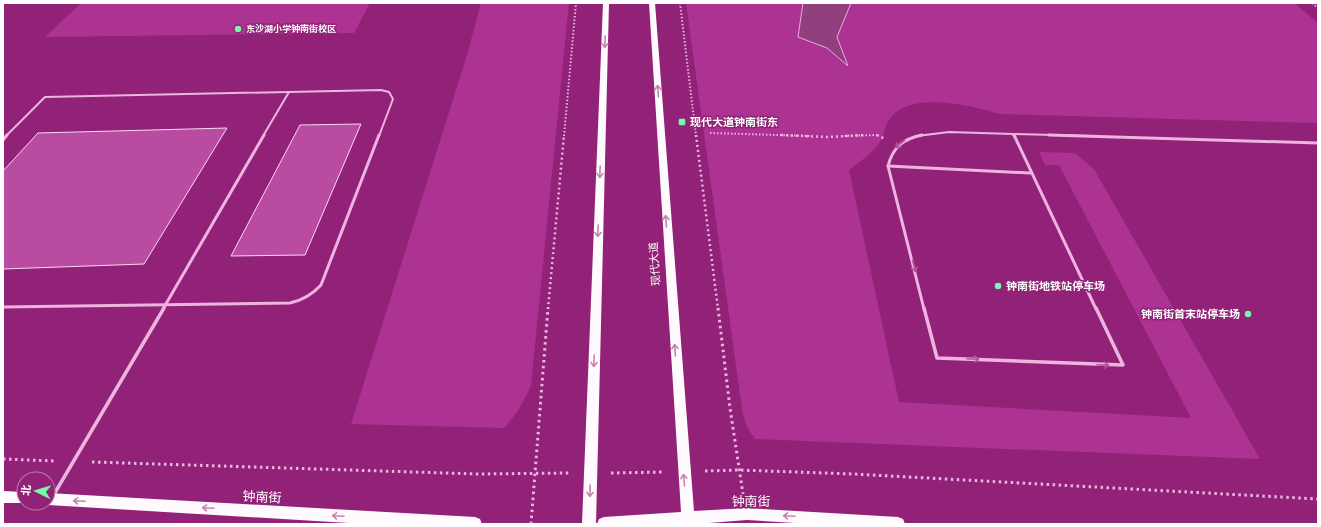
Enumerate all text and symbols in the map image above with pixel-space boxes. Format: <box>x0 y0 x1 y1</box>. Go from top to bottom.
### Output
place label: 东沙湖小学钟南街校区 <box>246 23 336 34</box>
marker: 东沙湖小学钟南街校区 <box>233 24 243 34</box>
one-way arrow <box>601 35 608 48</box>
one-way arrow <box>654 85 661 98</box>
place label: 现代大道钟南街东 <box>690 116 778 129</box>
marker: 现代大道钟南街东 <box>677 117 687 127</box>
one-way arrow <box>895 140 906 148</box>
one-way arrow <box>596 165 604 178</box>
one-way arrow <box>663 215 670 228</box>
one-way arrow <box>594 224 602 237</box>
street label: 现代大道 <box>647 242 663 286</box>
one-way arrow <box>911 260 918 273</box>
place label: 钟南街地铁站停车场 <box>1006 280 1105 293</box>
marker: 钟南街地铁站停车场 <box>993 281 1003 291</box>
place label: 钟南街首末站停车场 <box>1141 308 1240 321</box>
marker: 钟南街首末站停车场 <box>1243 309 1253 319</box>
one-way arrow <box>671 344 679 357</box>
one-way arrow <box>590 354 598 367</box>
one-way arrow <box>966 356 979 363</box>
one-way arrow <box>1096 361 1109 368</box>
north arrow <box>16 471 56 511</box>
one-way arrow <box>681 474 688 487</box>
text: 北 <box>20 484 33 496</box>
one-way arrow <box>586 484 594 497</box>
street label: 钟南街 <box>242 488 282 506</box>
street label: 钟南街 <box>731 494 771 509</box>
one-way arrow <box>73 497 86 504</box>
one-way arrow <box>202 505 215 512</box>
one-way arrow <box>332 512 345 520</box>
one-way arrow <box>783 512 796 520</box>

